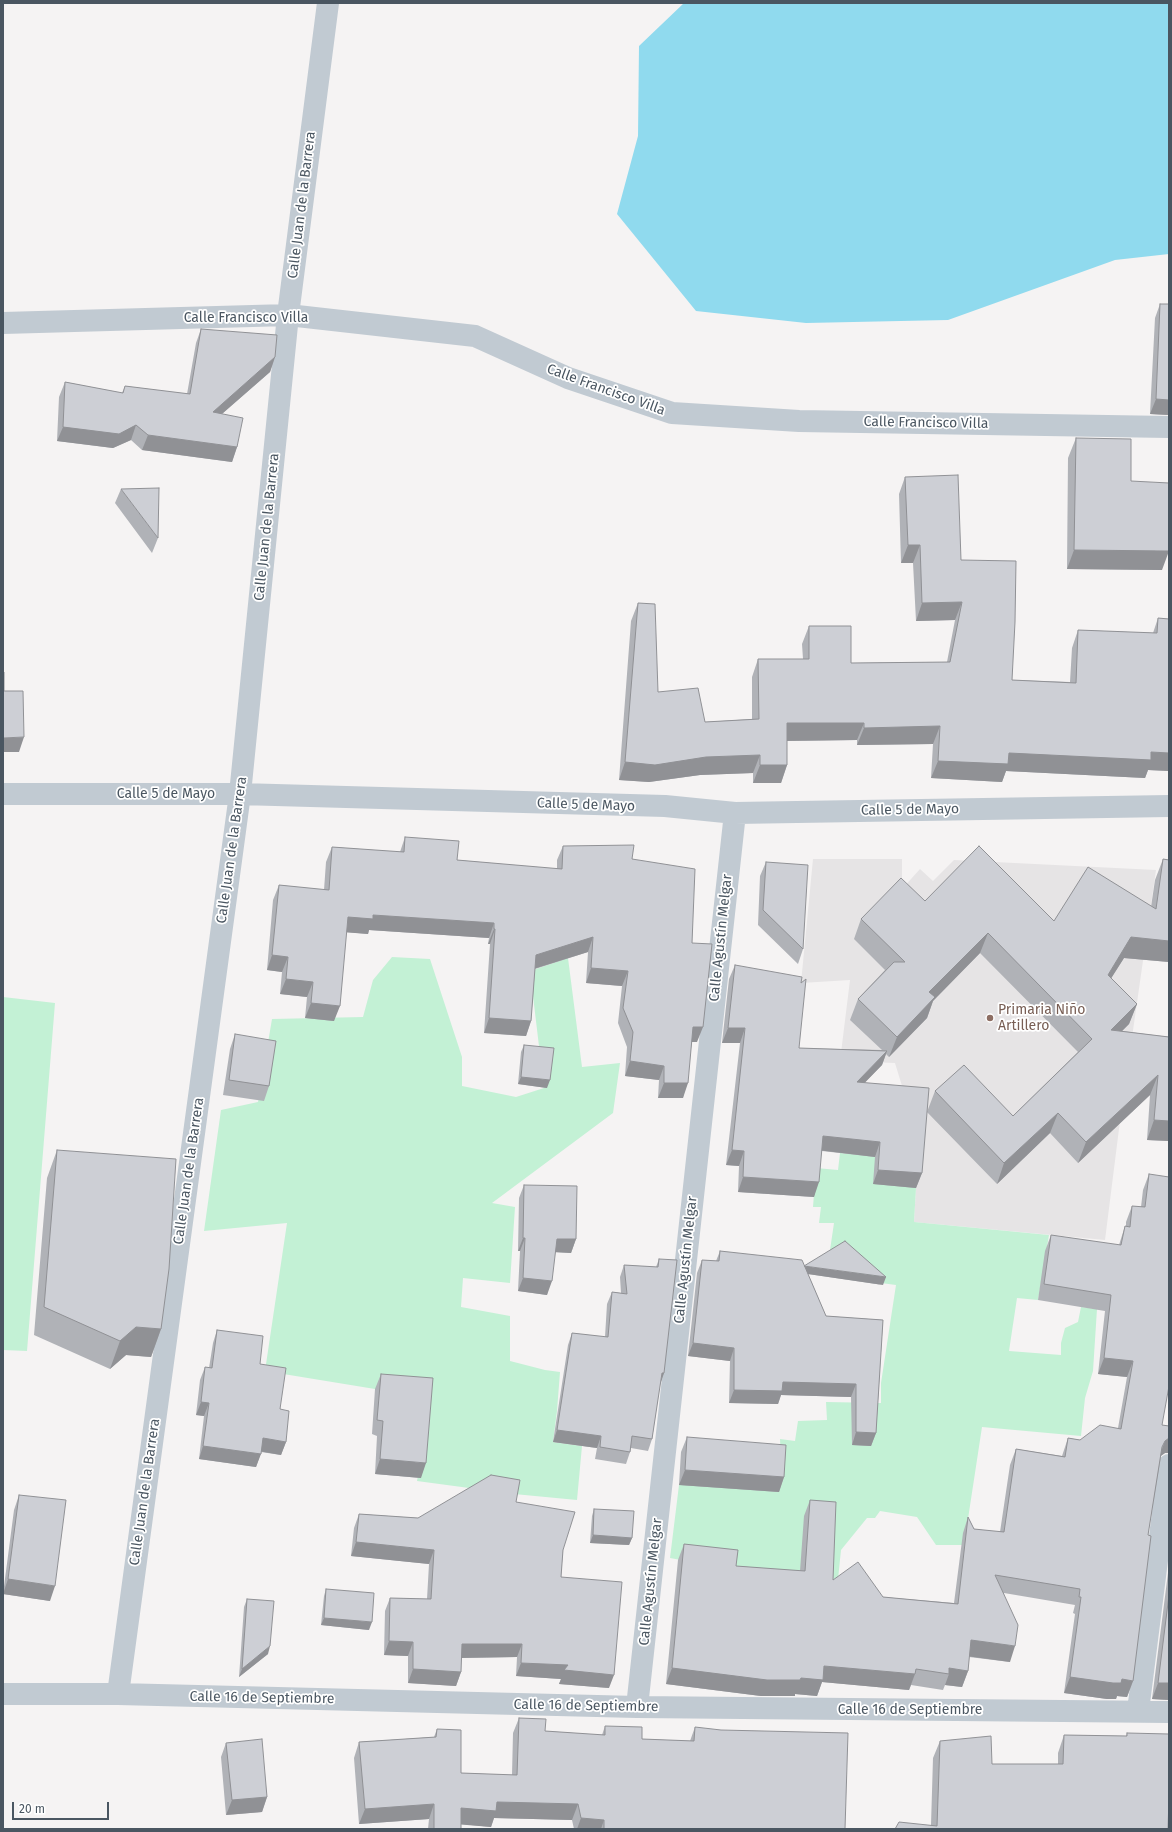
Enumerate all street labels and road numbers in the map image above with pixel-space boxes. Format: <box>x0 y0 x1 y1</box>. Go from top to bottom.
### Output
street label: Calle Juan de la Barrera <box>285 130 319 280</box>
street label: Calle Francisco Villa <box>184 310 308 326</box>
street label: Calle Francisco Villa <box>545 361 667 419</box>
street label: Calle Francisco Villa <box>863 414 989 432</box>
street label: Calle Juan de la Barrera <box>251 452 283 602</box>
street label: Calle Juan de la Barrera <box>213 775 251 925</box>
street label: Calle 5 de Mayo <box>117 786 215 802</box>
street label: Calle 5 de Mayo <box>537 795 635 815</box>
street label: Calle 5 de Mayo <box>861 801 959 819</box>
street label: Calle Agustín Melgar <box>706 873 736 1003</box>
street label: Calle Juan de la Barrera <box>170 1096 208 1246</box>
street label: Calle Agustín Melgar <box>671 1195 701 1325</box>
street label: Calle Juan de la Barrera <box>126 1417 164 1567</box>
street label: Calle Agustín Melgar <box>636 1517 666 1647</box>
street label: Calle 16 de Septiembre <box>189 1688 335 1708</box>
street label: Calle 16 de Septiembre <box>513 1696 659 1716</box>
street label: Calle 16 de Septiembre <box>838 1702 982 1718</box>

